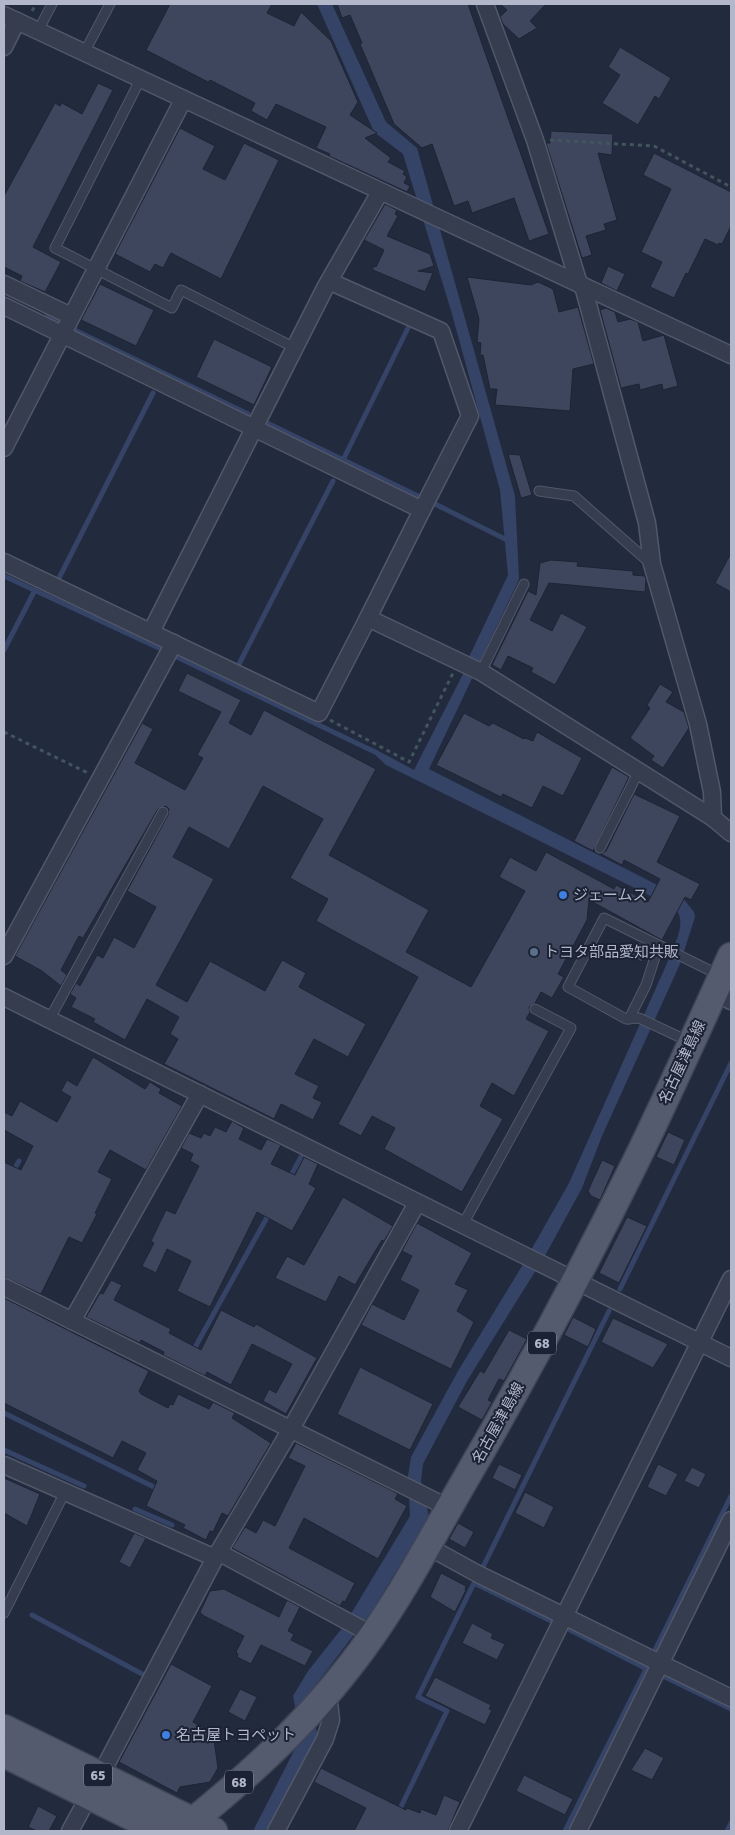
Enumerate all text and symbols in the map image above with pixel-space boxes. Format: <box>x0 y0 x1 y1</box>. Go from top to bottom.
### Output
place label: ジェームス <box>573 886 648 904</box>
marker: ジェームス <box>557 889 569 901</box>
place label: トヨタ部品愛知共販 <box>544 943 679 961</box>
marker: トヨタ部品愛知共販 <box>528 946 540 958</box>
street label: 名古屋津島線 <box>655 1017 709 1107</box>
road number: 68 <box>528 1332 556 1355</box>
street label: 名古屋津島線 <box>468 1379 528 1467</box>
place label: 名古屋トヨペット <box>176 1726 296 1744</box>
marker: 名古屋トヨペット <box>160 1729 172 1741</box>
road number: 65 <box>84 1764 112 1786</box>
road number: 68 <box>225 1770 253 1794</box>

